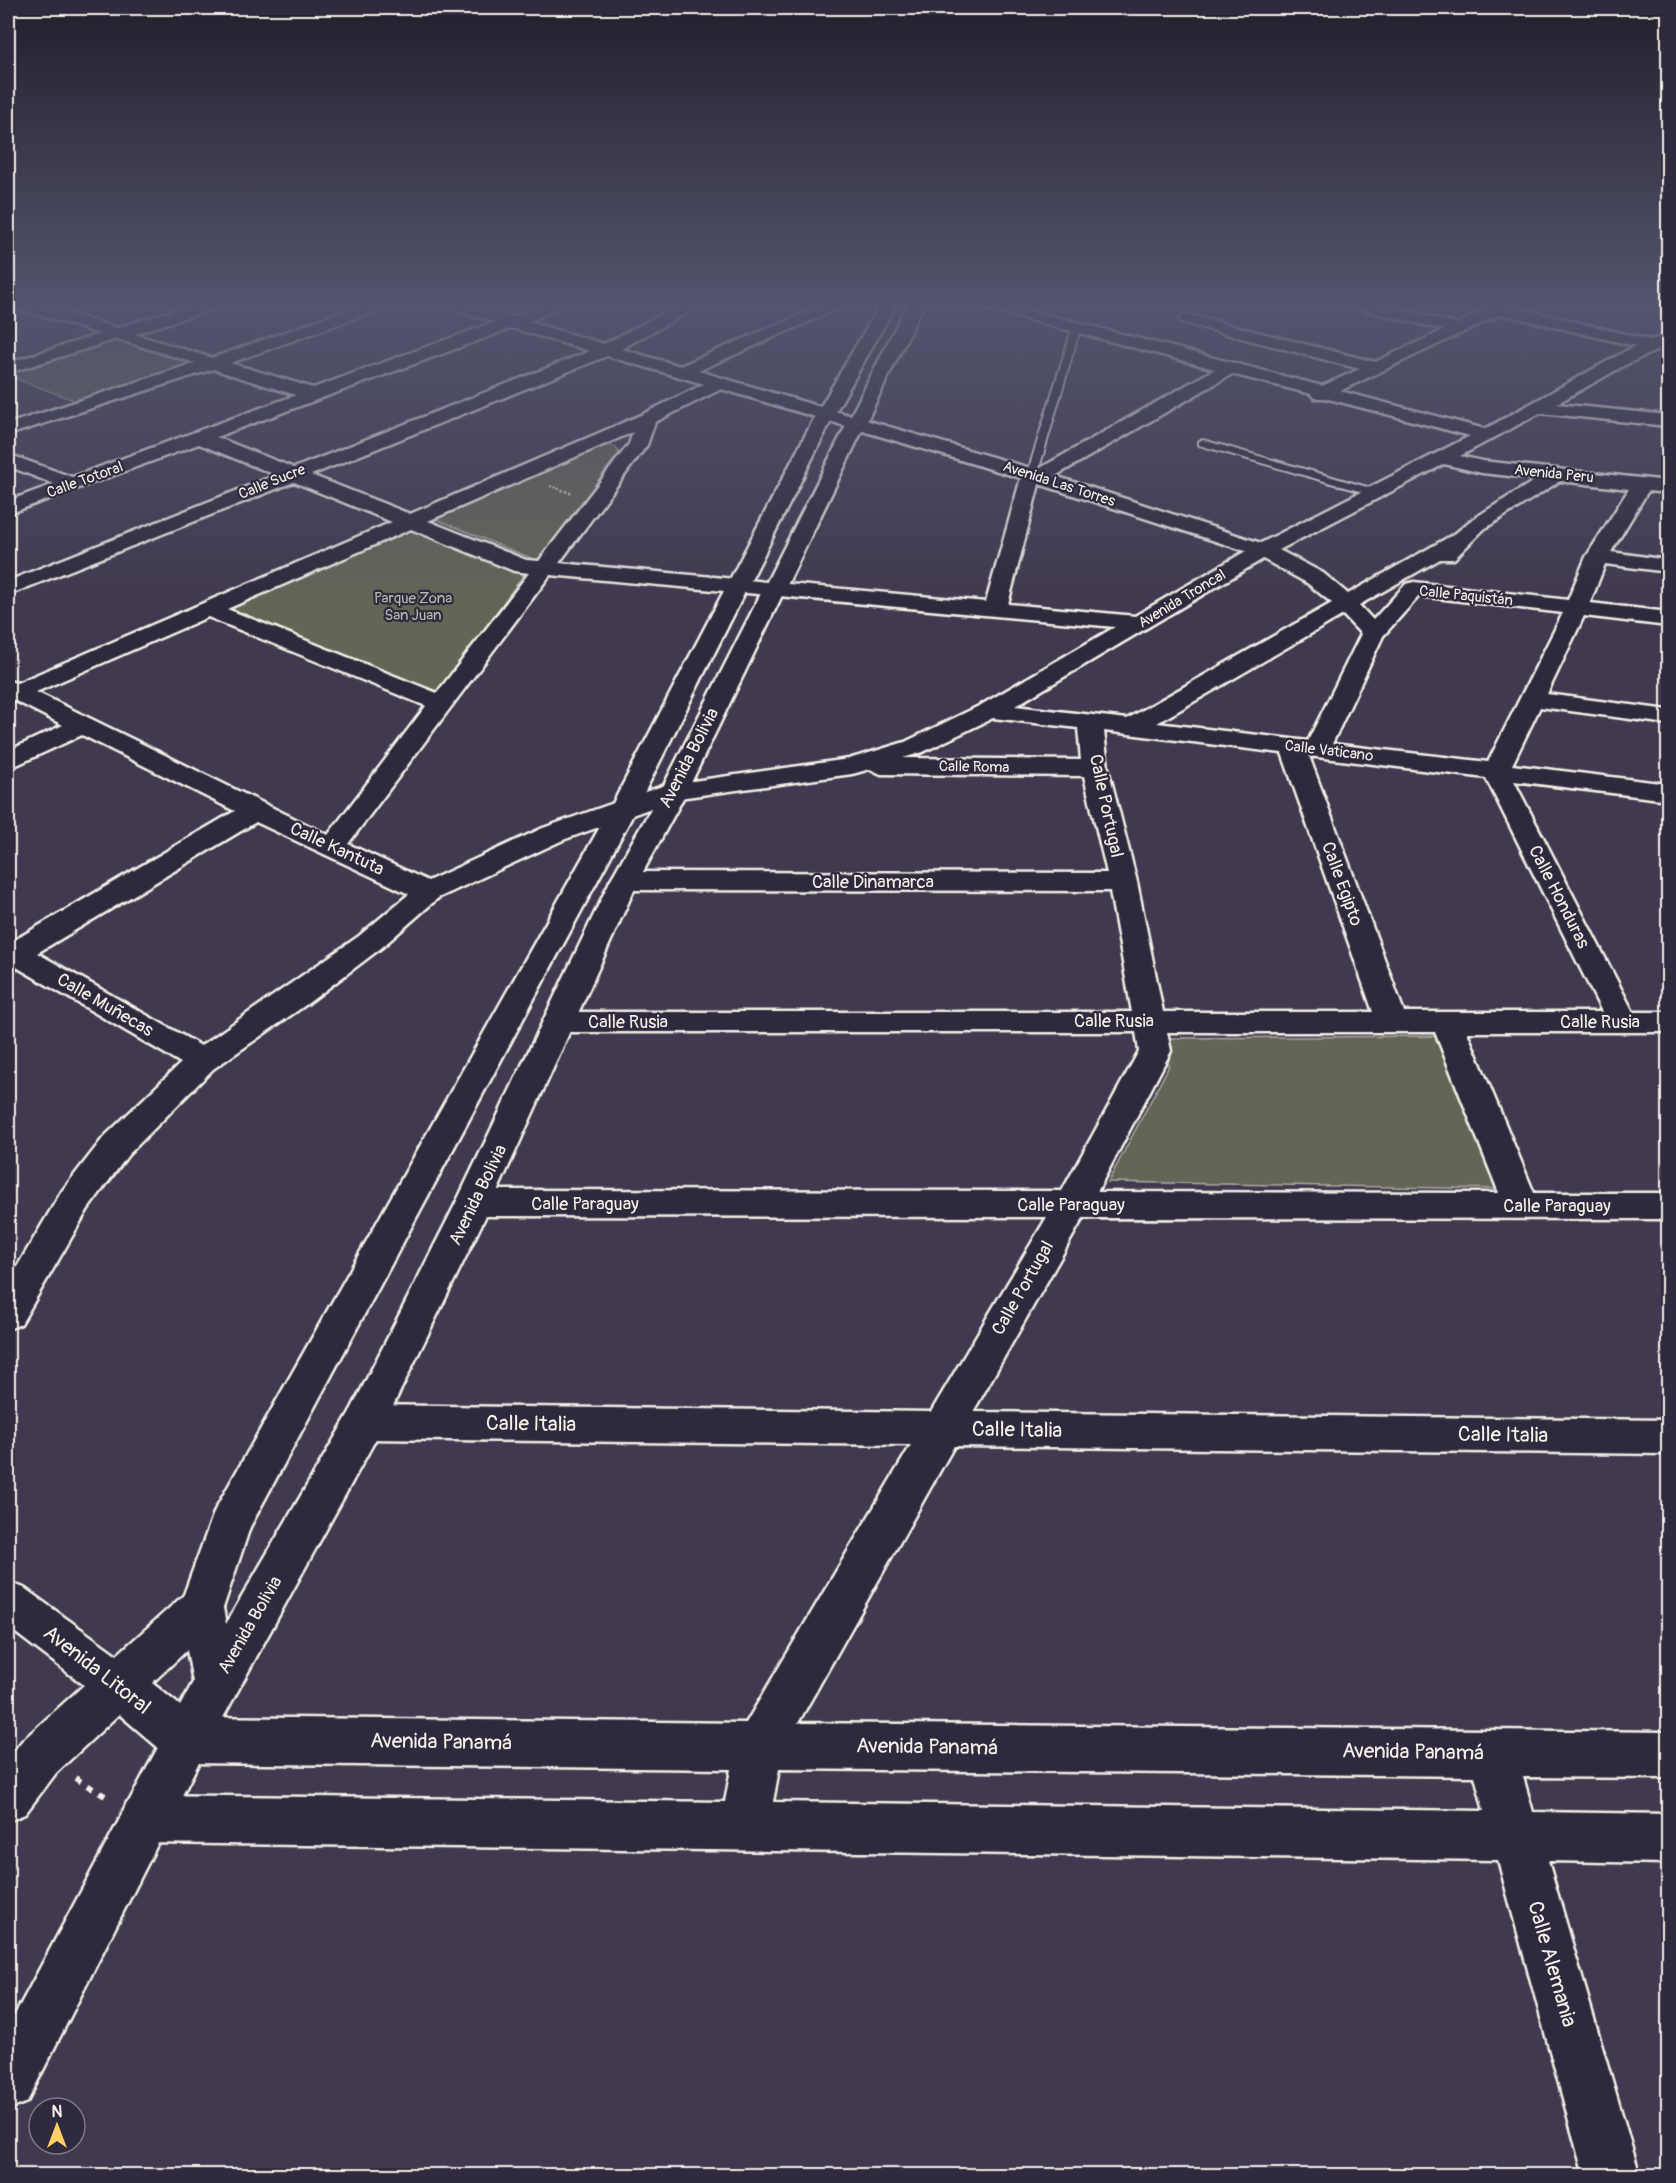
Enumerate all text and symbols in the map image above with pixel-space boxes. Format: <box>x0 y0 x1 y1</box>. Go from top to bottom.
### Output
street label: Calle Totoral <box>44 457 126 503</box>
street label: Avenida Las Torres <box>1000 457 1118 511</box>
street label: Calle Sucre <box>236 460 309 504</box>
street label: Avenida Peru <box>1513 460 1595 488</box>
street label: Avenida Troncal <box>1135 565 1229 633</box>
street label: Calle Paquistán <box>1418 582 1514 610</box>
park label: Parque Zona San Juan <box>374 589 452 625</box>
street label: Avenida Bolivia <box>654 704 724 812</box>
street label: Calle Vaticano <box>1284 736 1374 766</box>
street label: Calle Portugal <box>1084 752 1128 860</box>
street label: Calle Roma <box>939 757 1009 777</box>
street label: Calle Kantuta <box>286 817 388 881</box>
street label: Calle Egipto <box>1316 839 1368 930</box>
street label: Calle Honduras <box>1523 842 1595 952</box>
street label: Calle Dinamarca <box>812 871 934 894</box>
street label: Calle Muñecas <box>53 968 157 1042</box>
street label: Calle Rusia <box>1074 1010 1154 1033</box>
street label: Calle Rusia <box>588 1011 668 1034</box>
street label: Calle Rusia <box>1560 1011 1640 1034</box>
street label: Avenida Bolivia <box>444 1141 512 1249</box>
street label: Calle Paraguay <box>531 1193 639 1216</box>
street label: Calle Paraguay <box>1017 1194 1125 1217</box>
street label: Calle Paraguay <box>1503 1195 1611 1218</box>
street label: Calle Portugal <box>987 1237 1059 1339</box>
street label: Calle Italia <box>486 1410 576 1438</box>
street label: Calle Italia <box>972 1416 1062 1444</box>
street label: Calle Italia <box>1458 1421 1548 1449</box>
street label: Avenida Bolivia <box>213 1572 287 1678</box>
street label: Avenida Litoral <box>38 1619 156 1721</box>
street label: Avenida Panamá <box>370 1727 512 1757</box>
street label: Avenida Panamá <box>856 1732 998 1762</box>
street label: Avenida Panamá <box>1342 1737 1484 1767</box>
street label: Calle Alemania <box>1521 1898 1583 2030</box>
north arrow <box>27 2096 87 2156</box>
text: N <box>52 2102 63 2122</box>

